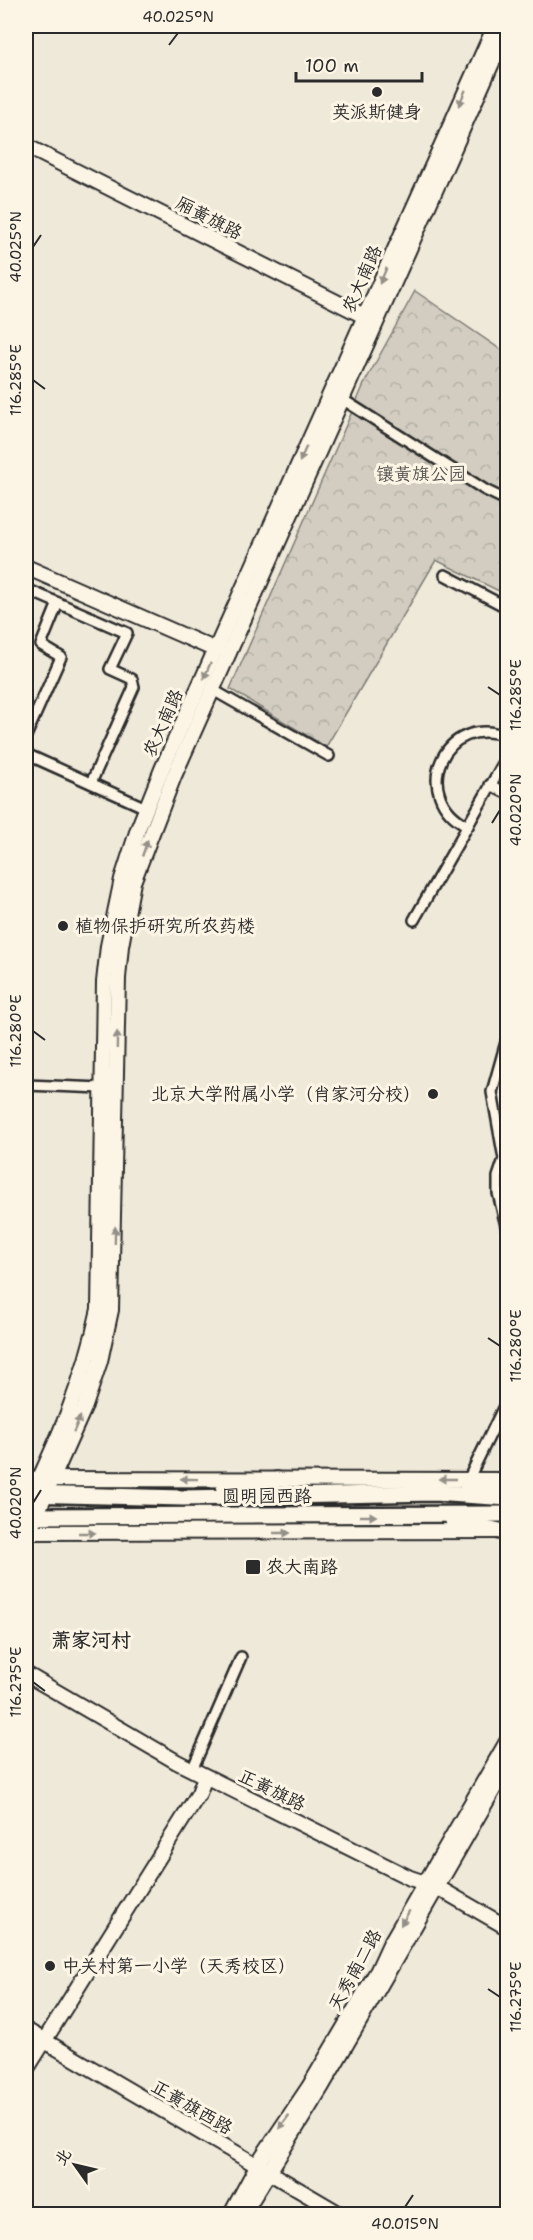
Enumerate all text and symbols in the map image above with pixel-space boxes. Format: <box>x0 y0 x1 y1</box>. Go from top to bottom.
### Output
text: 40.025°N <box>142 7 214 27</box>
scale bar <box>296 45 422 83</box>
text: 100 m <box>305 54 359 78</box>
marker: 英派斯健身 <box>370 85 384 99</box>
one-way arrow <box>458 90 467 107</box>
place label: 英派斯健身 <box>332 100 422 124</box>
street label: 厢黄旗路 <box>171 191 247 245</box>
text: 40.025°N <box>6 211 26 283</box>
street label: 农大南路 <box>336 241 388 317</box>
one-way arrow <box>378 268 388 286</box>
text: 116.285°E <box>6 344 26 416</box>
one-way arrow <box>299 446 308 463</box>
park label: 镶黄旗公园 <box>376 462 466 486</box>
text: 116.285°E <box>506 659 526 731</box>
one-way arrow <box>202 662 211 679</box>
street label: 农大南路 <box>137 685 189 761</box>
text: 40.020°N <box>506 774 526 846</box>
one-way arrow <box>141 839 151 857</box>
place label: 植物保护研究所农药楼 <box>75 914 255 938</box>
marker: 植物保护研究所农药楼 <box>56 919 70 933</box>
text: 116.280°E <box>6 994 26 1068</box>
one-way arrow <box>112 1030 122 1049</box>
place label: 北京大学附属小学（肖家河分校） <box>151 1082 421 1106</box>
marker: 北京大学附属小学（肖家河分校） <box>426 1087 440 1101</box>
one-way arrow <box>110 1225 119 1244</box>
text: 116.280°E <box>506 1309 526 1383</box>
one-way arrow <box>73 1416 82 1433</box>
text: 40.020°N <box>6 1467 26 1539</box>
one-way arrow <box>179 1474 198 1484</box>
one-way arrow <box>437 1474 456 1483</box>
street label: 圆明园西路 <box>222 1484 312 1508</box>
one-way arrow <box>359 1511 378 1521</box>
one-way arrow <box>78 1528 97 1538</box>
one-way arrow <box>273 1528 292 1538</box>
place label: 农大南路 <box>266 1555 338 1579</box>
marker: 农大南路 <box>244 1558 262 1576</box>
district label: 萧家河村 <box>51 1627 131 1653</box>
text: 116.275°E <box>6 1646 26 1718</box>
street label: 正黄旗路 <box>234 1763 310 1817</box>
one-way arrow <box>400 1910 411 1926</box>
street label: 天秀南二路 <box>323 1925 387 2015</box>
place label: 中关村第一小学（天秀校区） <box>62 1954 296 1978</box>
marker: 中关村第一小学（天秀校区） <box>43 1959 57 1973</box>
text: 116.275°E <box>506 1961 526 2033</box>
street label: 正黄旗西路 <box>147 2074 237 2140</box>
one-way arrow <box>278 2113 290 2129</box>
north arrow <box>45 2135 105 2195</box>
text: 北 <box>50 2144 76 2169</box>
text: 40.015°N <box>371 2214 439 2234</box>

